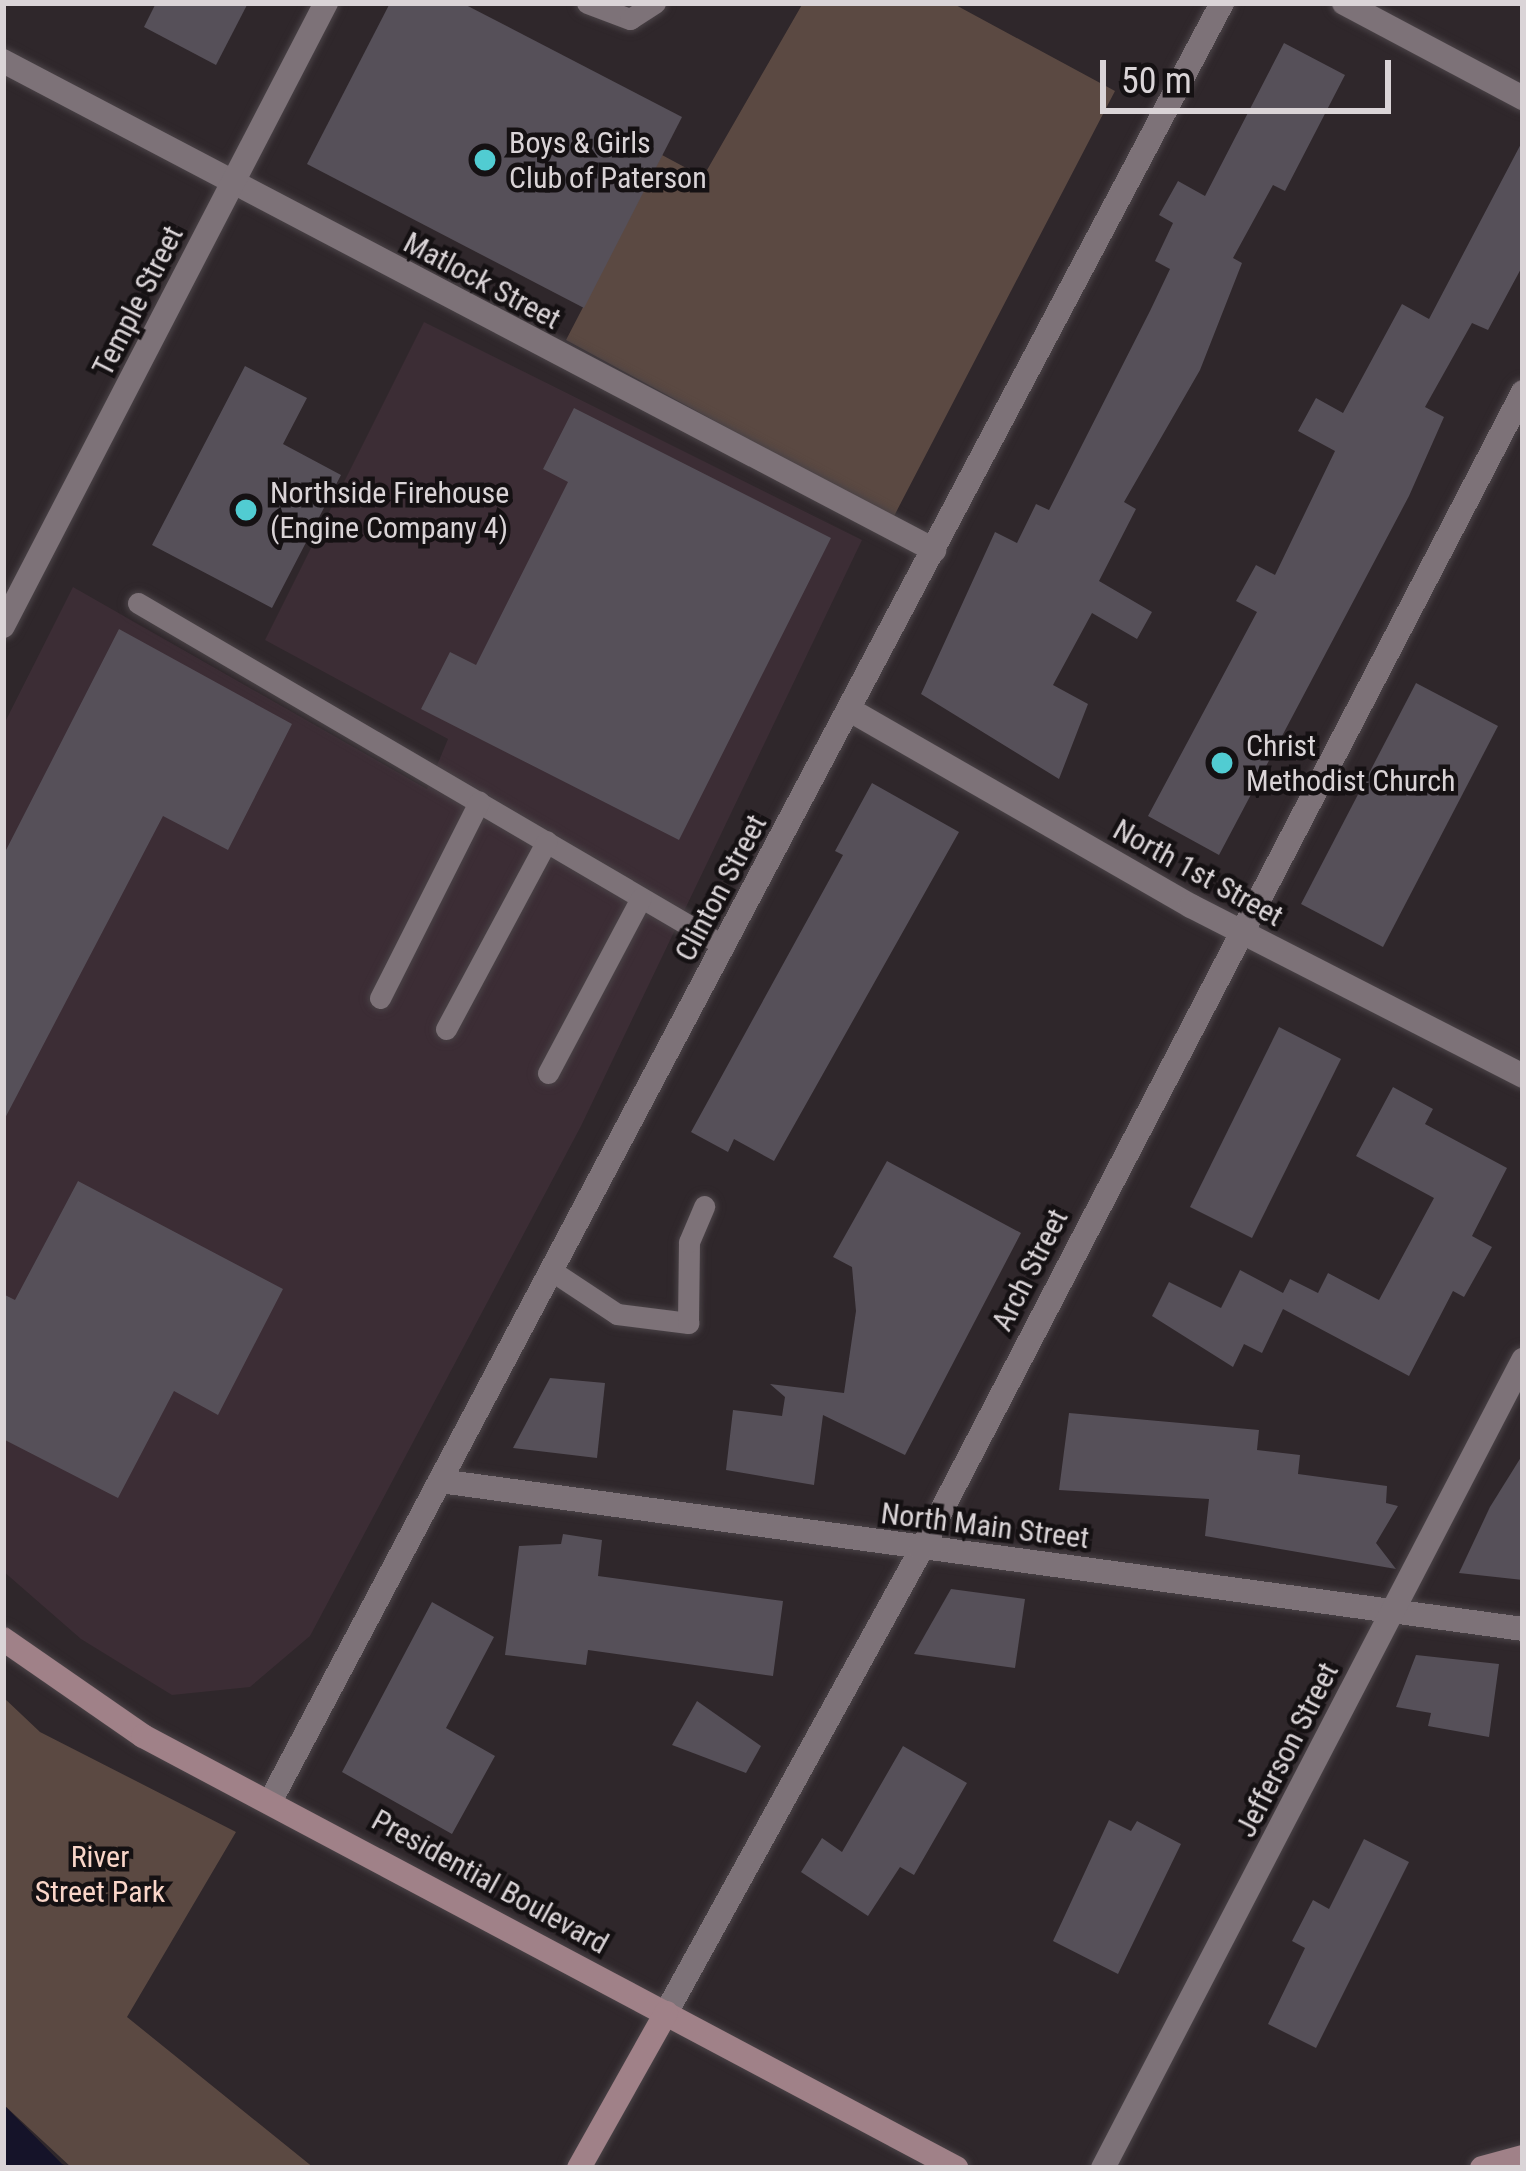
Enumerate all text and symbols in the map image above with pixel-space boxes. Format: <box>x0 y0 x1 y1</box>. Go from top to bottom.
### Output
scale bar <box>1106 36 1397 110</box>
text: 50 m <box>1121 60 1192 102</box>
place label: Boys & Girls Club of Paterson <box>509 125 707 195</box>
marker: Boys & Girls Club of Paterson <box>472 147 498 173</box>
street label: Temple Street <box>85 220 191 382</box>
street label: Matlock Street <box>397 225 567 337</box>
place label: Northside Firehouse (Engine Company 4) <box>270 475 509 546</box>
marker: Northside Firehouse (Engine Company 4) <box>233 497 259 523</box>
place label: Christ Methodist Church <box>1246 728 1456 798</box>
marker: Christ Methodist Church <box>1209 750 1235 776</box>
street label: Clinton Street <box>667 809 775 967</box>
street label: North 1st Street <box>1107 812 1289 934</box>
street label: Arch Street <box>984 1203 1076 1337</box>
street label: North Main Street <box>879 1495 1091 1557</box>
street label: Jefferson Street <box>1228 1657 1346 1843</box>
street label: Presidential Boulevard <box>365 1802 615 1962</box>
park label: River Street Park <box>35 1839 165 1910</box>

